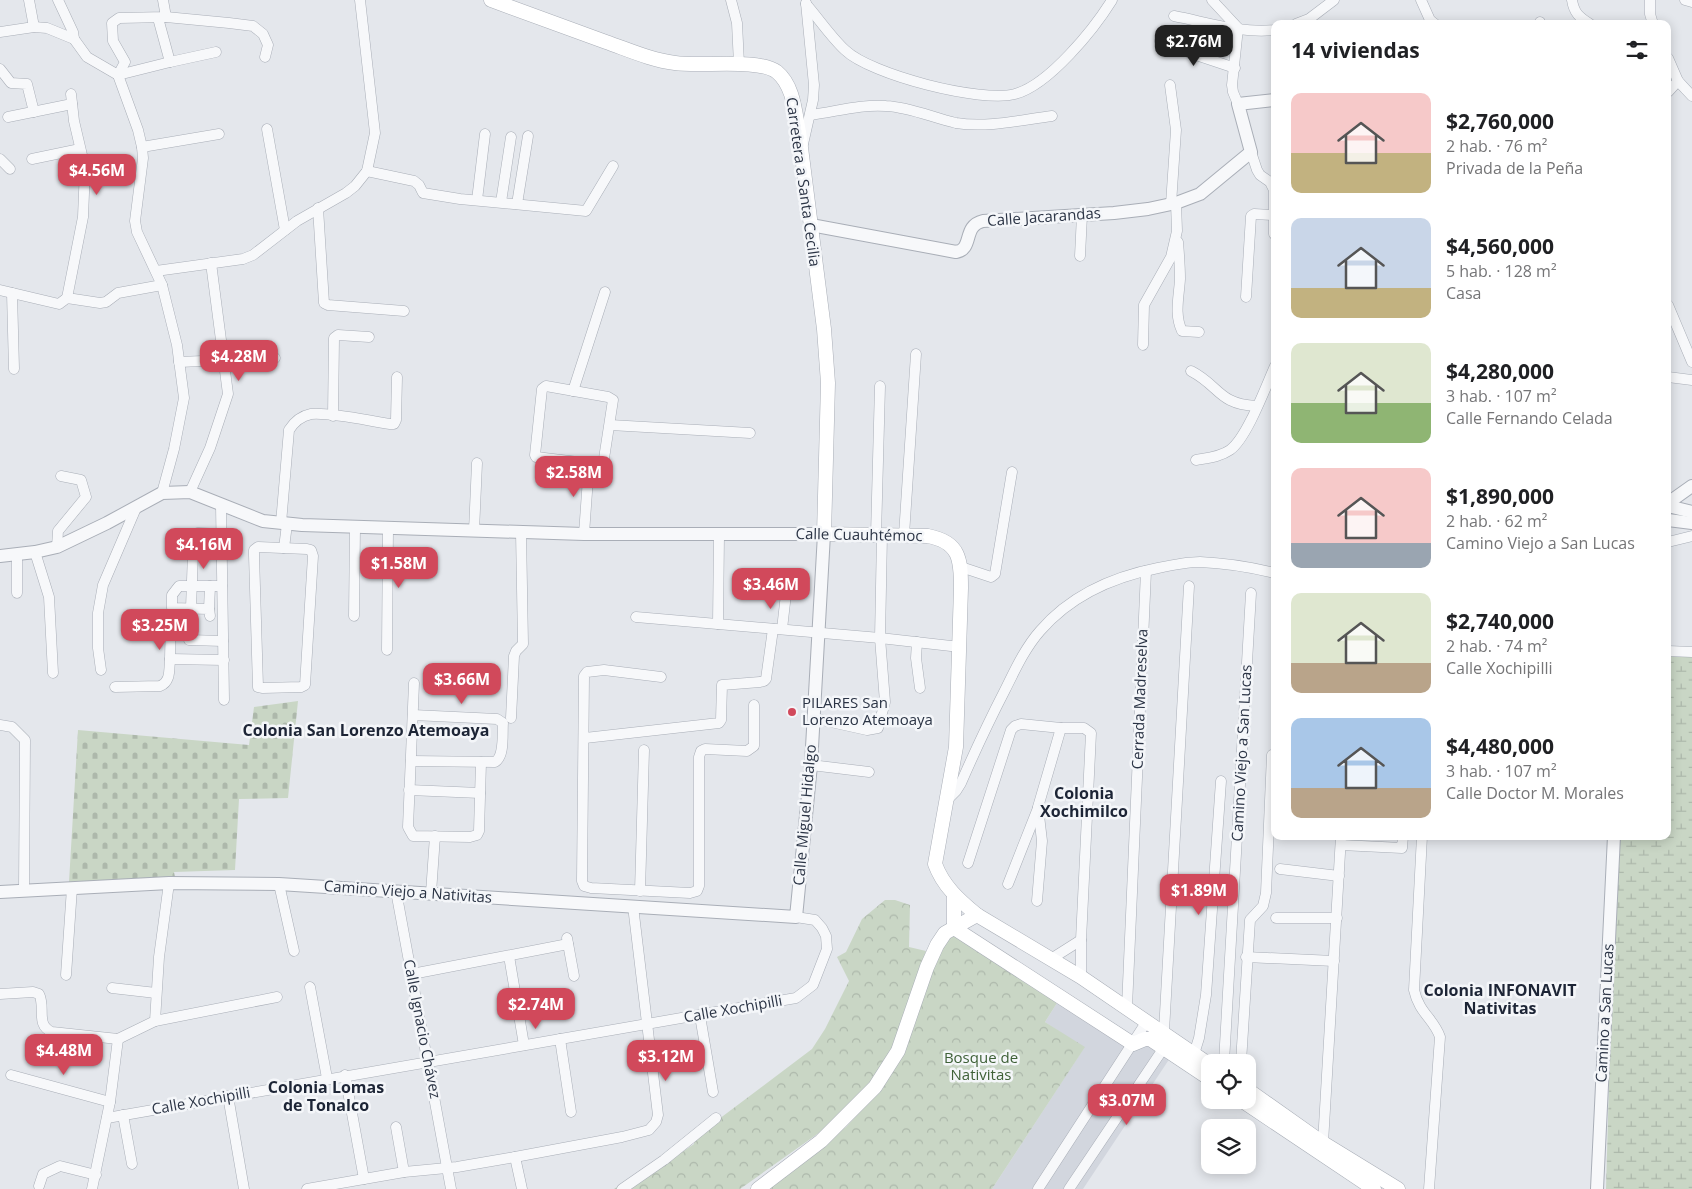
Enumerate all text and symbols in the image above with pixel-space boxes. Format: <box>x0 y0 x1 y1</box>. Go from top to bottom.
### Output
pin: $2.76M <box>1153 24 1235 67</box>
text: $2.76M <box>1166 30 1222 52</box>
text: 14 viviendas <box>1291 36 1420 64</box>
icon: filters <box>1623 36 1651 64</box>
street label: Carretera a Santa Cecilia <box>782 96 826 268</box>
text: $2,760,000 <box>1446 107 1554 135</box>
icon: home <box>1331 113 1391 173</box>
text: 2 hab. · 76 m² <box>1446 135 1547 157</box>
pin: $4.56M <box>56 154 138 196</box>
text: Privada de la Peña <box>1446 157 1583 179</box>
text: $4.56M <box>69 159 125 181</box>
street label: Calle Jacarandas <box>986 202 1101 230</box>
text: $4,560,000 <box>1446 232 1554 260</box>
icon: home <box>1331 238 1391 298</box>
text: 5 hab. · 128 m² <box>1446 260 1557 282</box>
text: Casa <box>1446 282 1481 304</box>
pin: $4.28M <box>198 340 280 382</box>
text: $4.28M <box>211 345 267 367</box>
text: $4,280,000 <box>1446 357 1554 385</box>
icon: home <box>1331 363 1391 423</box>
text: 3 hab. · 107 m² <box>1446 385 1557 407</box>
text: Calle Fernando Celada <box>1446 407 1613 429</box>
pin: $2.58M <box>533 456 615 498</box>
text: $2.58M <box>546 461 602 483</box>
text: $1,890,000 <box>1446 482 1554 510</box>
icon: home <box>1331 488 1391 548</box>
text: 2 hab. · 62 m² <box>1446 510 1547 532</box>
street label: Calle Cuauhtémoc <box>795 523 923 545</box>
pin: $4.16M <box>163 528 245 570</box>
text: Camino Viejo a San Lucas <box>1446 532 1635 554</box>
text: $4.16M <box>176 533 232 555</box>
pin: $1.58M <box>358 546 440 589</box>
text: $1.58M <box>371 552 427 574</box>
pin: $3.46M <box>730 568 812 610</box>
text: $3.46M <box>743 573 799 595</box>
text: $2,740,000 <box>1446 607 1554 635</box>
pin: $3.25M <box>119 608 201 651</box>
icon: home <box>1331 613 1391 673</box>
text: $3.25M <box>132 614 188 636</box>
street label: Cerrada Madreselva <box>1127 628 1151 770</box>
text: 2 hab. · 74 m² <box>1446 635 1547 657</box>
text: Calle Xochipilli <box>1446 657 1553 679</box>
pin: $3.66M <box>421 662 503 705</box>
street label: Camino Viejo a San Lucas <box>1226 664 1256 842</box>
text: $3.66M <box>434 668 490 690</box>
place label: PILARES San Lorenzo Atemoaya <box>802 692 933 729</box>
marker: PILARES San Lorenzo Atemoaya <box>786 706 798 718</box>
district label: Colonia San Lorenzo Atemoaya <box>243 719 489 741</box>
text: $4,480,000 <box>1446 732 1554 760</box>
icon: home <box>1331 738 1391 798</box>
street label: Calle Miguel Hidalgo <box>788 743 820 886</box>
text: 3 hab. · 107 m² <box>1446 760 1557 782</box>
district label: Colonia Xochimilco <box>1040 782 1128 822</box>
text: Calle Doctor M. Morales <box>1446 782 1624 804</box>
pin: $1.89M <box>1158 874 1240 916</box>
street label: Camino Viejo a Nativitas <box>323 875 493 907</box>
text: $1.89M <box>1171 879 1227 901</box>
street label: Camino a San Lucas <box>1590 943 1618 1083</box>
street label: Calle Ignacio Chávez <box>400 958 446 1100</box>
district label: Colonia INFONAVIT Nativitas <box>1424 979 1576 1019</box>
pin: $2.74M <box>495 988 577 1030</box>
street label: Calle Xochipilli <box>682 989 784 1027</box>
text: $2.74M <box>508 993 564 1015</box>
pin: $4.48M <box>23 1034 105 1076</box>
text: $4.48M <box>36 1039 92 1061</box>
pin: $3.12M <box>625 1040 707 1082</box>
text: $3.12M <box>638 1045 694 1067</box>
park label: Bosque de Nativitas <box>944 1047 1018 1084</box>
map controls <box>1201 1054 1256 1174</box>
button: locate <box>1201 1054 1256 1109</box>
district label: Colonia Lomas de Tonalco <box>268 1076 384 1116</box>
street label: Calle Xochipilli <box>150 1081 252 1119</box>
pin: $3.07M <box>1086 1084 1168 1126</box>
text: $3.07M <box>1099 1089 1155 1111</box>
button: layers <box>1201 1119 1256 1174</box>

